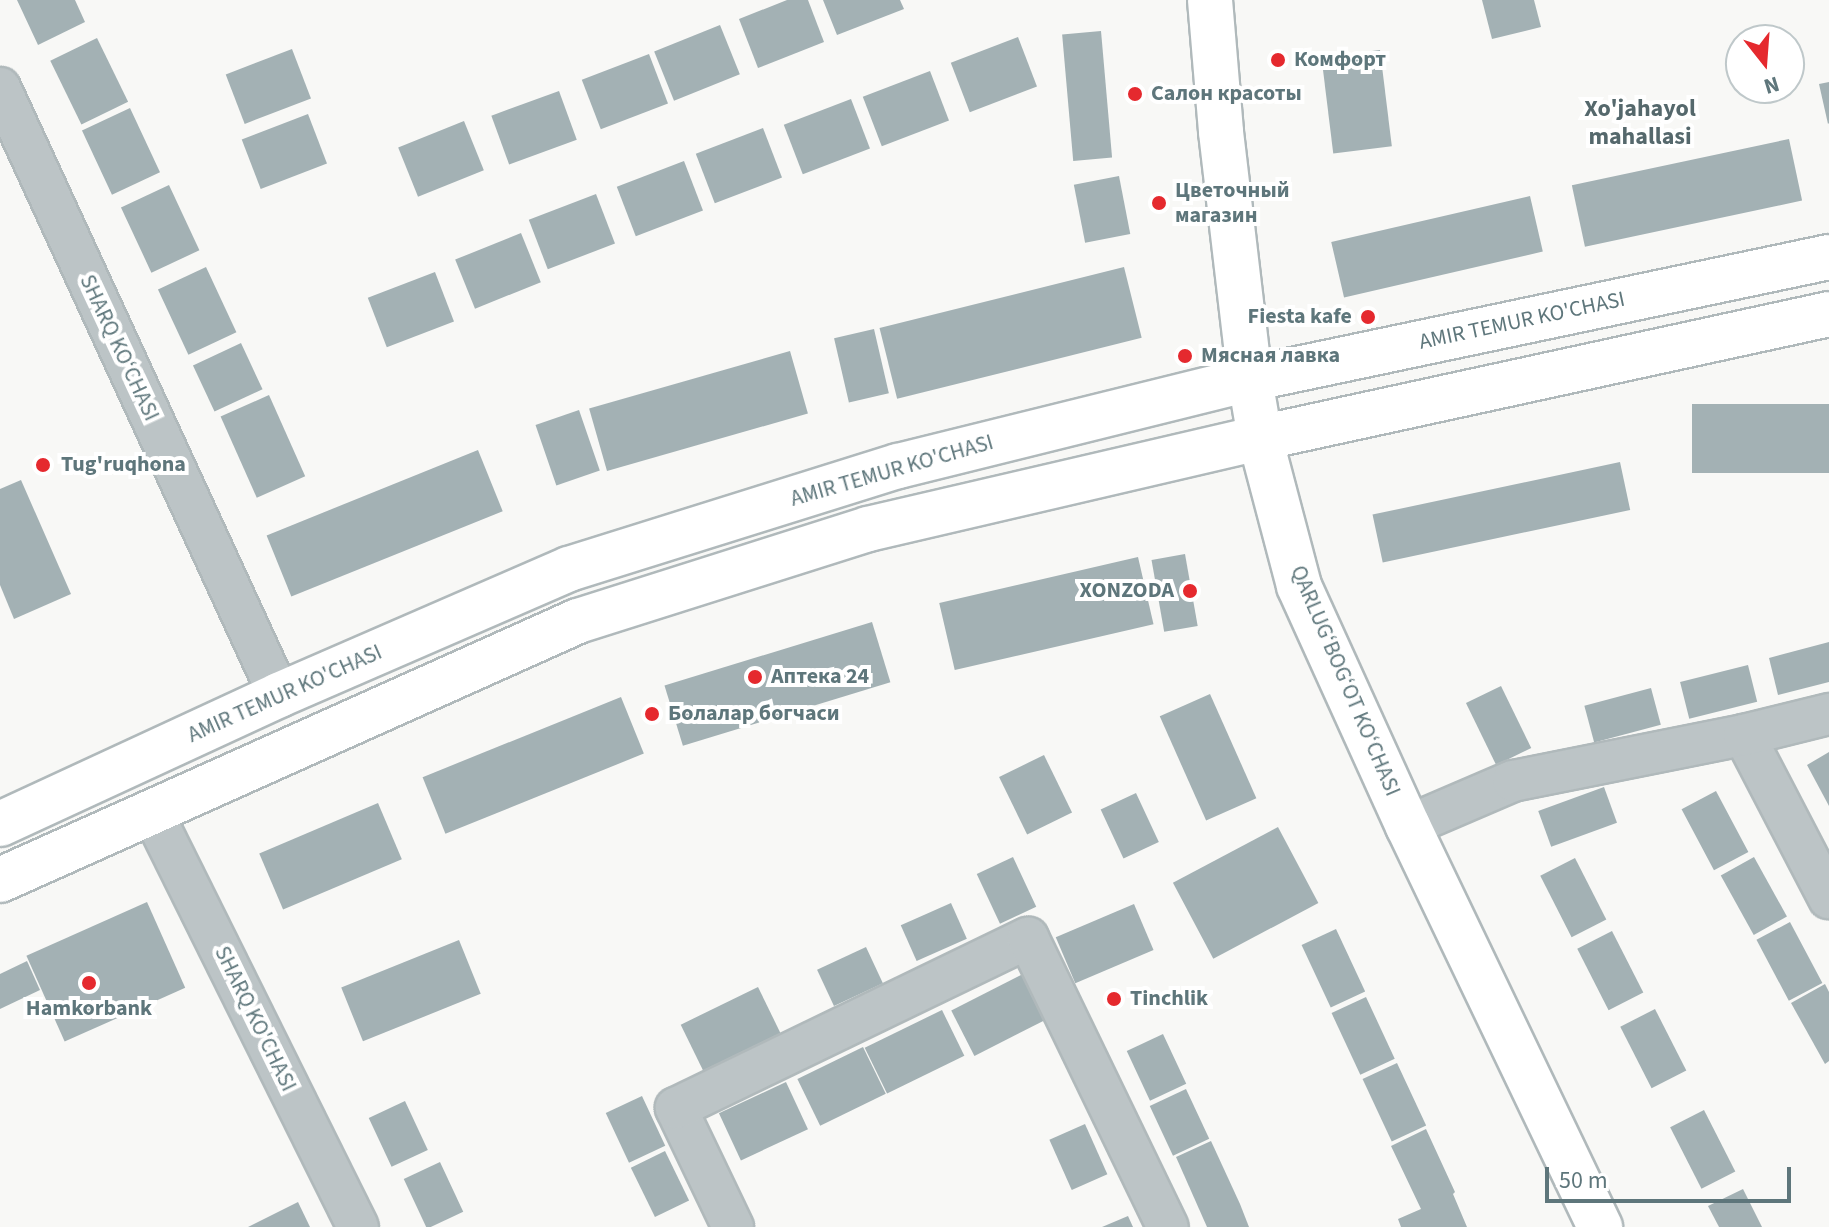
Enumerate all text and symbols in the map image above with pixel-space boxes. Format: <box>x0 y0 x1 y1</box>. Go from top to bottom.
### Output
north arrow <box>1725 24 1805 104</box>
place label: Комфорт <box>1294 47 1386 73</box>
marker: Комфорт <box>1269 51 1287 69</box>
text: N <box>1760 68 1783 102</box>
place label: Салон красоты <box>1151 81 1302 107</box>
marker: Салон красоты <box>1126 85 1144 103</box>
district label: Xo'jahayol mahallasi <box>1584 95 1696 151</box>
place label: Цветочный магазин <box>1175 177 1289 228</box>
marker: Цветочный магазин <box>1150 194 1168 212</box>
street label: SHARQ KO‘CHASI <box>74 271 164 425</box>
street label: AMIR TEMUR KO'CHASI <box>1417 286 1627 356</box>
place label: Fiesta kafe <box>1248 304 1352 330</box>
marker: Fiesta kafe <box>1359 308 1377 326</box>
place label: Мясная лавка <box>1201 343 1340 369</box>
marker: Мясная лавка <box>1176 347 1194 365</box>
street label: AMIR TEMUR KO'CHASI <box>787 429 997 513</box>
place label: Tug'ruqhona <box>61 452 186 478</box>
marker: Tug'ruqhona <box>32 454 54 476</box>
street label: QARLUG‘BOG‘OT KO‘CHASI <box>1284 562 1406 800</box>
place label: XONZODA <box>1080 578 1174 604</box>
marker: XONZODA <box>1181 582 1199 600</box>
street label: AMIR TEMUR KO'CHASI <box>184 639 386 749</box>
place label: Аптека 24 <box>771 664 869 690</box>
marker: Аптека 24 <box>746 668 764 686</box>
place label: Болалар богчаси <box>668 701 840 727</box>
marker: Болалар богчаси <box>643 705 661 723</box>
street label: SHARQ KO'CHASI <box>208 942 302 1096</box>
marker: Hamkorbank <box>80 974 98 992</box>
place label: Tinchlik <box>1130 986 1208 1012</box>
marker: Tinchlik <box>1105 990 1123 1008</box>
place label: Hamkorbank <box>26 996 152 1022</box>
scale bar <box>1549 1151 1795 1201</box>
text: 50 m <box>1559 1163 1608 1198</box>

